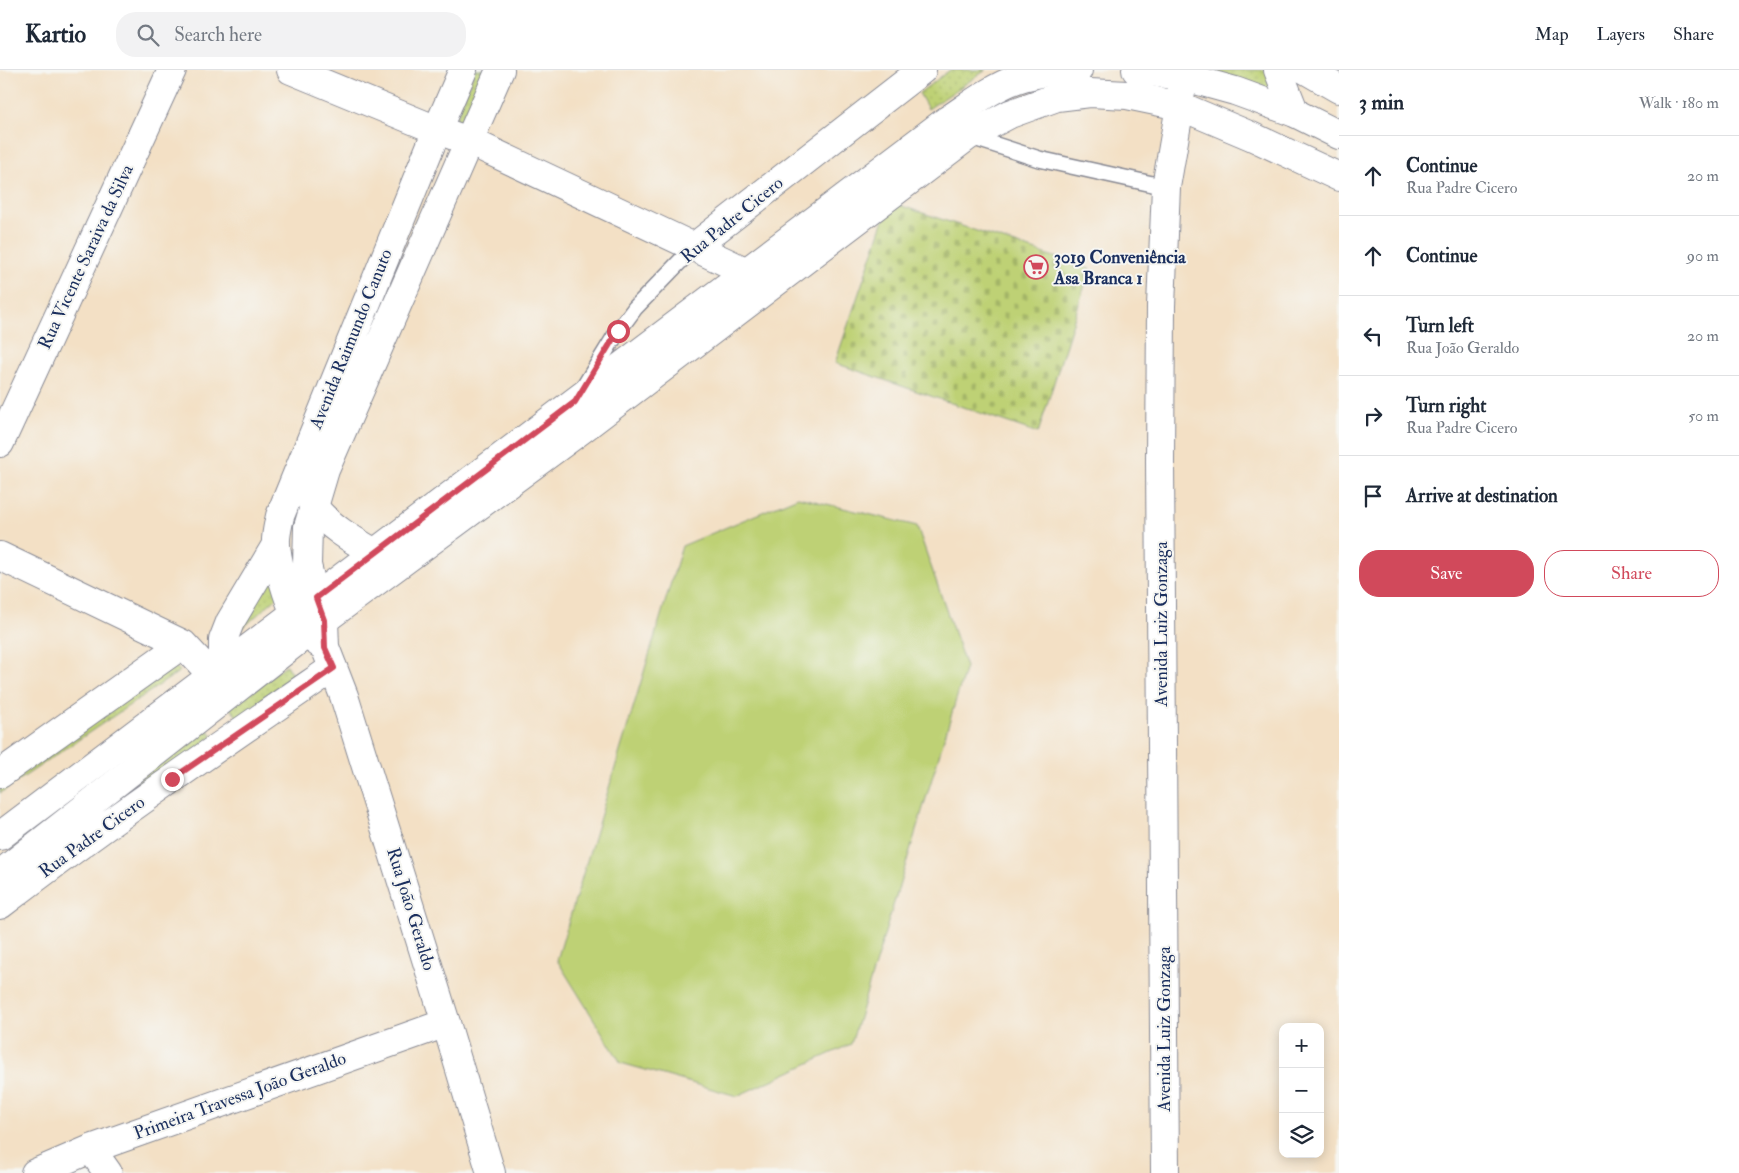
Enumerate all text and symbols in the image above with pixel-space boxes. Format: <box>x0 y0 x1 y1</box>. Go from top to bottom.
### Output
search box <box>116 12 466 57</box>
text: Kartio <box>25 19 86 50</box>
icon: search <box>134 21 162 49</box>
text: Search here <box>174 23 262 47</box>
text: Map <box>1535 23 1569 46</box>
text: Layers <box>1597 23 1645 46</box>
text: Share <box>1673 23 1714 46</box>
text: 3 min <box>1359 89 1404 116</box>
text: Walk · 180 m <box>1639 93 1719 113</box>
text: Continue <box>1406 154 1477 178</box>
street label: Rua Vicente Saraiva da Silva <box>33 160 139 353</box>
icon: ahead <box>1359 162 1387 190</box>
text: 20 m <box>1687 166 1719 186</box>
street label: Rua Padre Cicero <box>676 171 788 268</box>
text: Rua Padre Cicero <box>1406 178 1517 198</box>
icon: ahead <box>1359 242 1387 270</box>
text: Continue <box>1406 244 1477 268</box>
street label: Avenida Raimundo Canuto <box>304 245 398 433</box>
place label: 3019 Conveniência Asa Branca 1 <box>1053 246 1186 290</box>
text: 90 m <box>1687 246 1719 266</box>
supermarket icon: 3019 Conveniência Asa Branca 1 <box>1023 254 1049 280</box>
text: Turn left <box>1406 314 1474 338</box>
route start <box>607 320 630 343</box>
icon: left <box>1359 322 1387 350</box>
text: 20 m <box>1687 326 1719 346</box>
text: Rua João Geraldo <box>1406 338 1519 358</box>
text: Turn right <box>1406 394 1486 418</box>
icon: right <box>1359 402 1387 430</box>
text: 50 m <box>1688 406 1719 426</box>
text: Rua Padre Cicero <box>1406 418 1517 438</box>
icon: arrive <box>1359 482 1387 510</box>
text: Arrive at destination <box>1406 484 1558 508</box>
street label: Avenida Luiz Gonzaga <box>1150 541 1173 708</box>
button: Save <box>1359 550 1534 597</box>
button: Share <box>1544 550 1719 597</box>
route end <box>161 768 184 791</box>
street label: Rua Padre Cicero <box>35 791 150 883</box>
street label: Rua João Geraldo <box>381 845 441 974</box>
street label: Avenida Luiz Gonzaga <box>1153 946 1176 1113</box>
map controls <box>1279 1023 1324 1158</box>
button: + <box>1279 1023 1324 1068</box>
street label: Primeira Travessa João Geraldo <box>131 1047 350 1145</box>
button: − <box>1279 1068 1324 1113</box>
button: layers <box>1279 1113 1324 1158</box>

